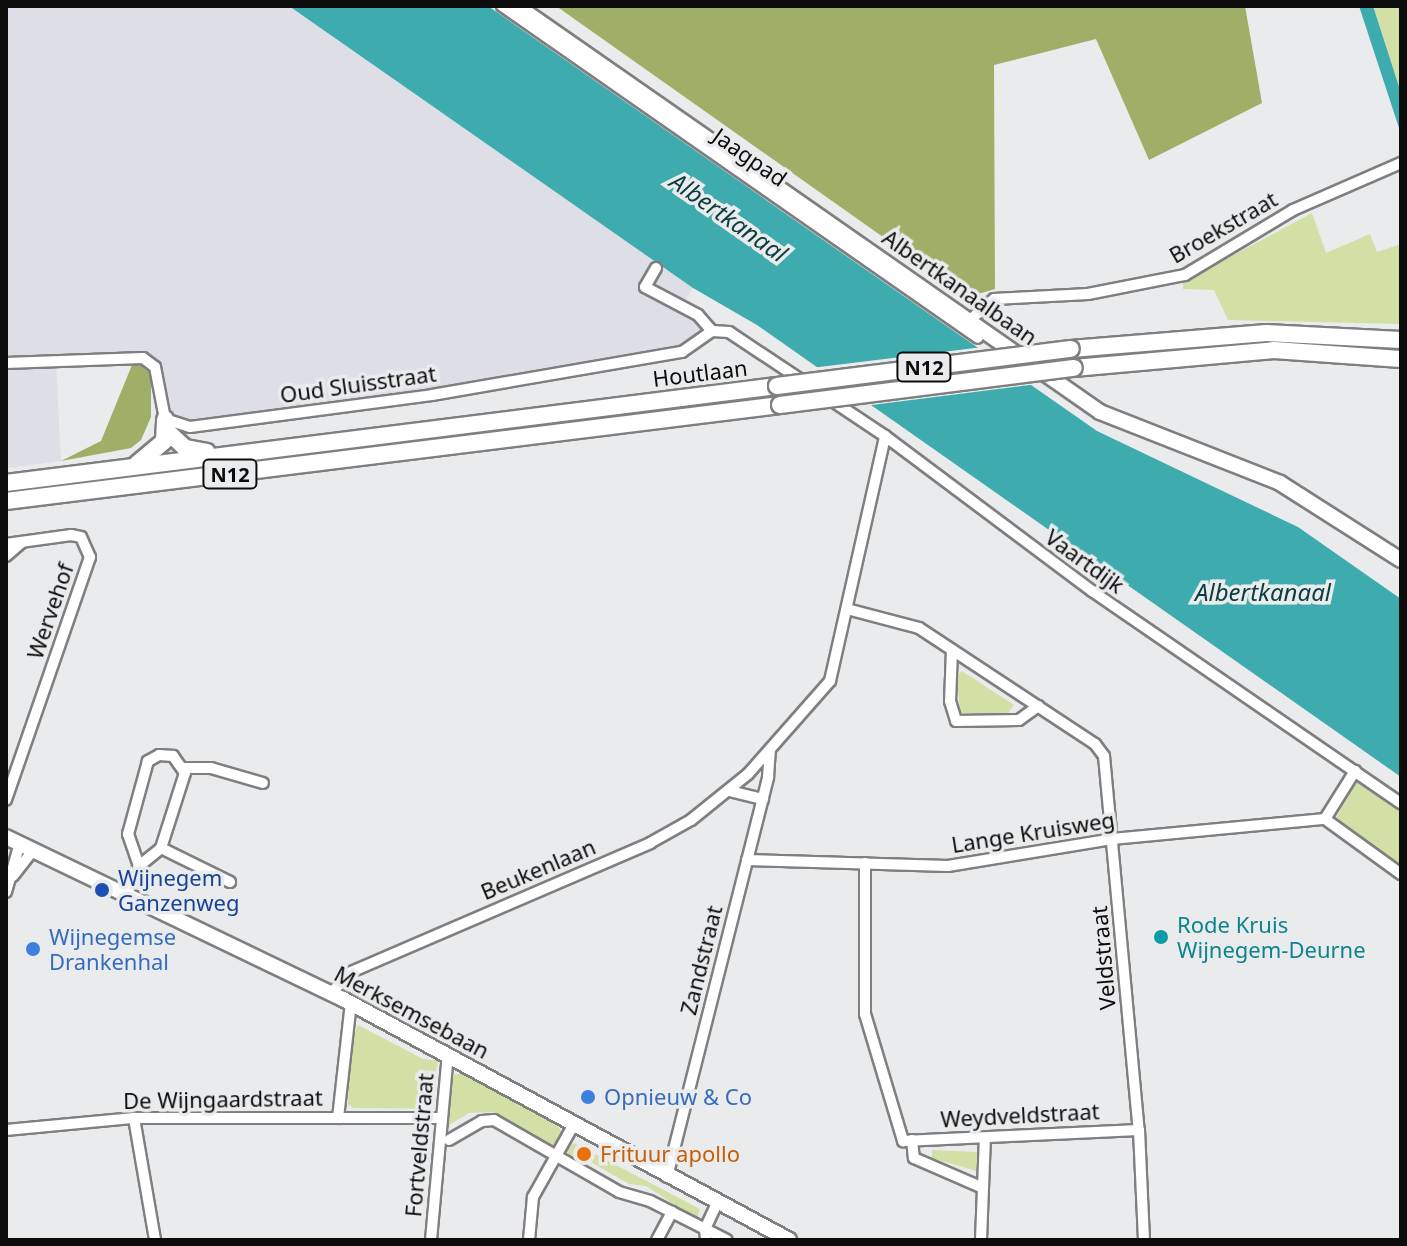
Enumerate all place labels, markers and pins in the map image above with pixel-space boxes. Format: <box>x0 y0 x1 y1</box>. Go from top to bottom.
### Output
place label: Wijnegem Ganzenweg <box>118 864 240 916</box>
marker: Wijnegem Ganzenweg <box>93 881 111 899</box>
place label: Rode Kruis Wijnegem-Deurne <box>1177 911 1366 962</box>
place label: Wijnegemse Drankenhal <box>49 923 176 974</box>
marker: Rode Kruis Wijnegem-Deurne <box>1152 928 1170 946</box>
marker: Wijnegemse Drankenhal <box>24 940 42 958</box>
place label: Opnieuw & Co <box>604 1084 752 1110</box>
marker: Opnieuw & Co <box>579 1088 597 1106</box>
place label: Frituur apollo <box>600 1141 740 1167</box>
marker: Frituur apollo <box>575 1145 593 1163</box>

